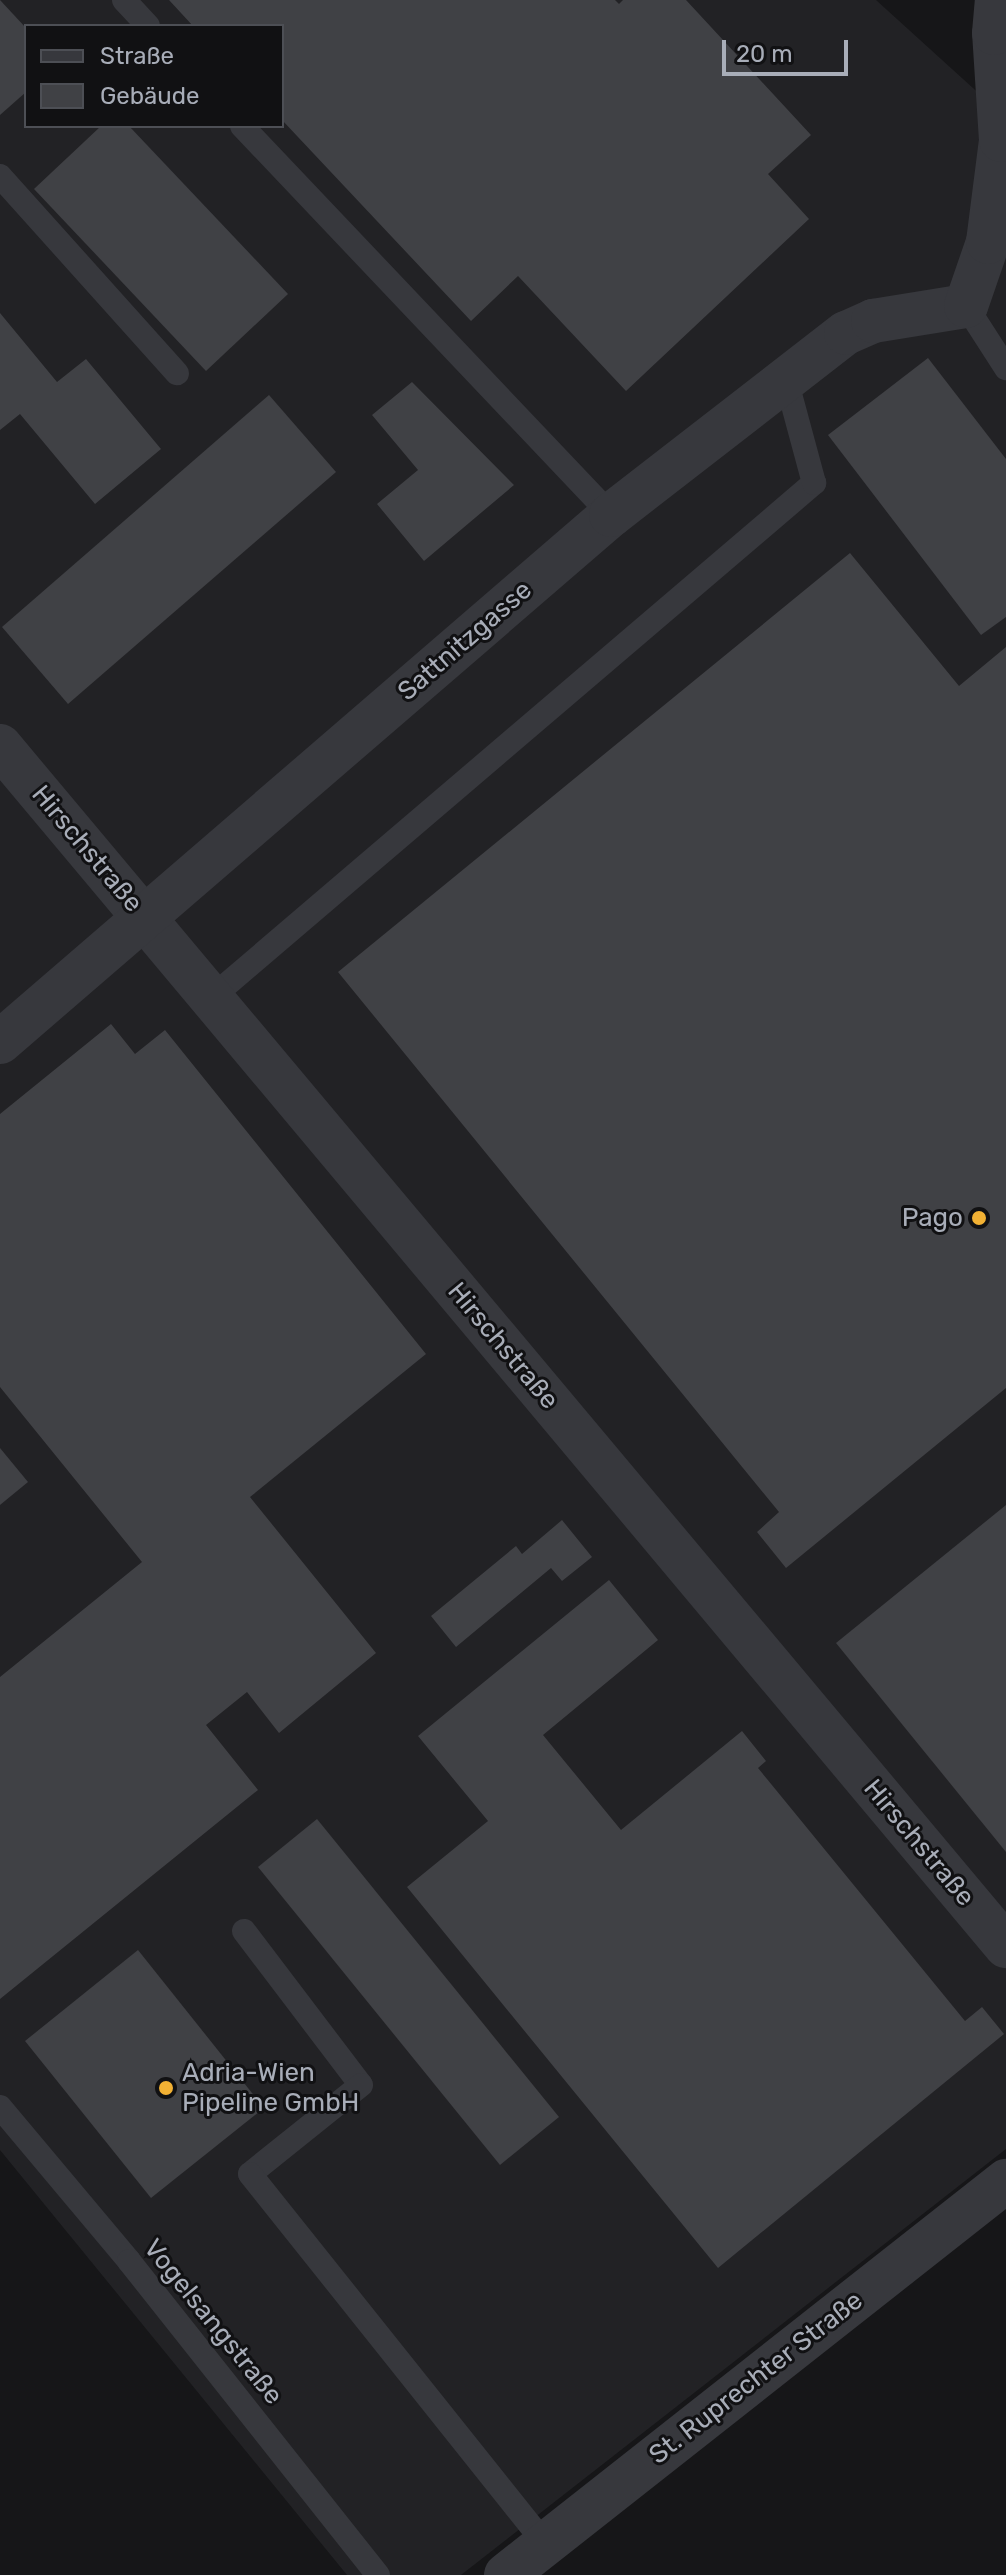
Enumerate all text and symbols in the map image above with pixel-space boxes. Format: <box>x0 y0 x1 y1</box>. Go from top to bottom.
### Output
legend <box>24 24 284 128</box>
scale bar <box>726 24 852 74</box>
text: 20 m <box>736 40 793 68</box>
text: Straße <box>100 42 174 70</box>
text: Gebäude <box>100 82 199 110</box>
street label: Sattnitzgasse <box>392 574 538 708</box>
street label: Hirschstraße <box>25 779 149 919</box>
place label: Pago <box>902 1202 963 1234</box>
marker: Pago <box>970 1209 988 1227</box>
street label: Hirschstraße <box>441 1276 565 1416</box>
street label: Hirschstraße <box>857 1773 981 1913</box>
place label: Adria-Wien Pipeline GmbH <box>182 2057 359 2118</box>
marker: Adria-Wien Pipeline GmbH <box>157 2079 175 2097</box>
street label: Vogelsangstraße <box>137 2233 289 2411</box>
street label: St. Ruprechter Straße <box>643 2285 869 2471</box>

